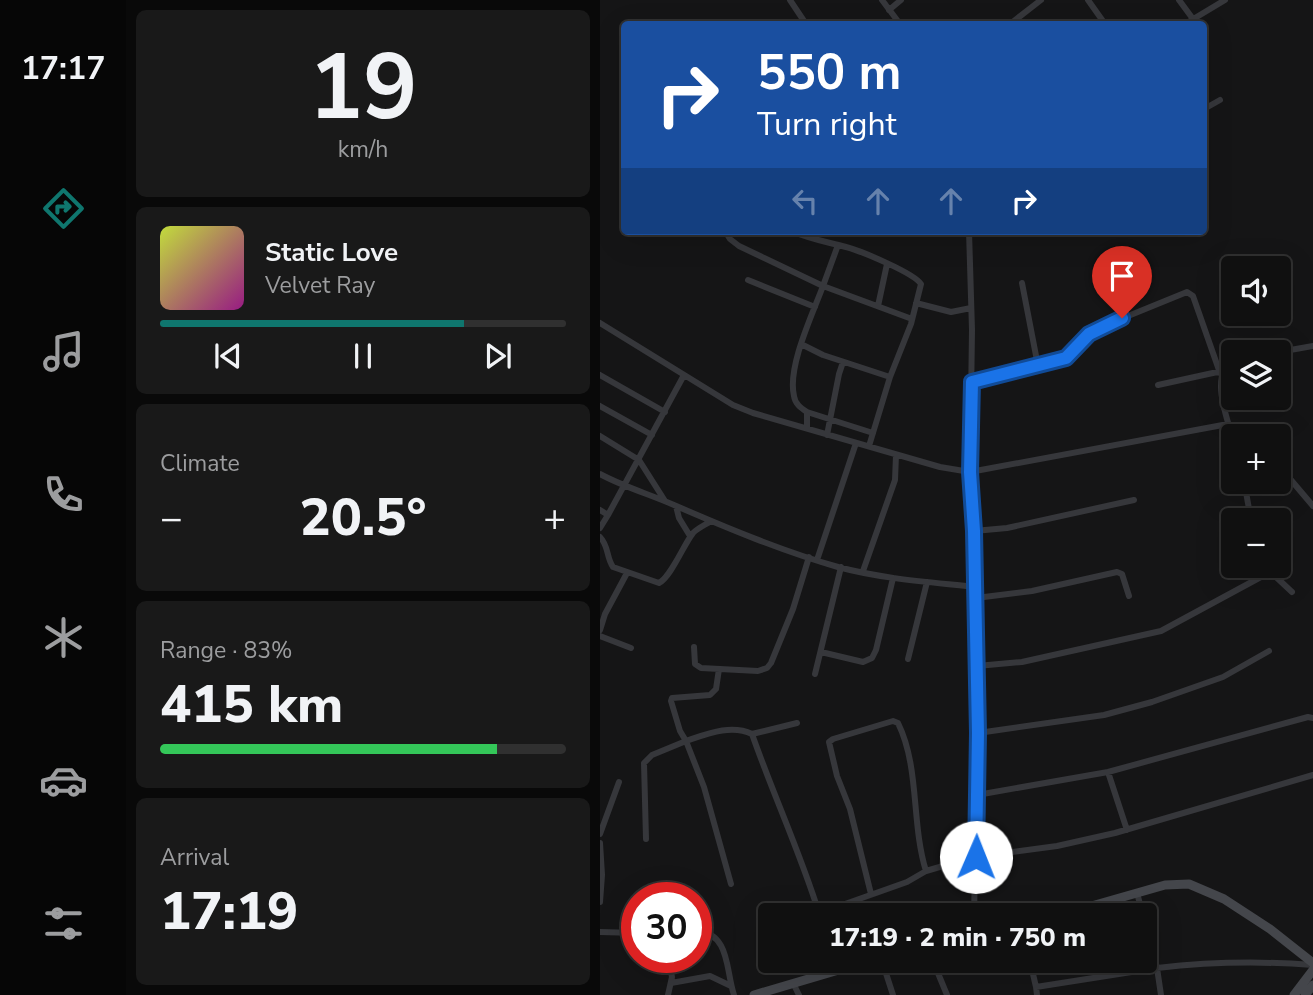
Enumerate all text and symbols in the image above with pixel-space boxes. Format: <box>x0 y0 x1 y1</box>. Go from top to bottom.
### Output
text: 19 <box>308 26 418 150</box>
text: 550 m <box>757 39 901 106</box>
text: 17:17 <box>21 47 105 90</box>
icon: right <box>642 49 733 140</box>
text: Turn right <box>757 103 897 146</box>
text: km/h <box>338 134 388 165</box>
icon: left <box>786 182 824 220</box>
icon: ahead <box>859 182 897 220</box>
icon: ahead <box>932 182 970 220</box>
icon: right <box>1005 182 1043 220</box>
icon: directions <box>39 184 88 233</box>
text: Static Love <box>265 235 398 270</box>
pin <box>1092 246 1152 318</box>
map controls <box>1221 256 1291 578</box>
button: sound <box>1221 256 1291 326</box>
icon: arrive <box>1103 257 1141 295</box>
text: Velvet Ray <box>265 270 375 301</box>
icon: music <box>39 327 88 376</box>
icon: previous <box>209 337 247 375</box>
icon: pause <box>344 337 382 375</box>
icon: next <box>479 337 517 375</box>
button: layers <box>1221 340 1291 410</box>
button: + <box>1221 424 1291 494</box>
text: Climate <box>160 448 240 479</box>
icon: phone <box>39 470 88 519</box>
text: 20.5° <box>299 482 427 553</box>
text: − <box>160 493 183 544</box>
text: + <box>543 493 566 544</box>
button: − <box>1221 508 1291 578</box>
icon: climate <box>39 613 88 662</box>
text: Range · 83% <box>160 635 292 666</box>
text: 415 km <box>160 669 343 740</box>
icon: car <box>39 756 88 805</box>
position arrow <box>939 820 1013 894</box>
text: Arrival <box>160 842 229 873</box>
text: 17:19 <box>160 876 298 947</box>
speed limit sign: 30 <box>621 882 712 973</box>
icon: filters <box>39 899 88 948</box>
text: 17:19 · 2 min · 750 m <box>829 920 1086 955</box>

